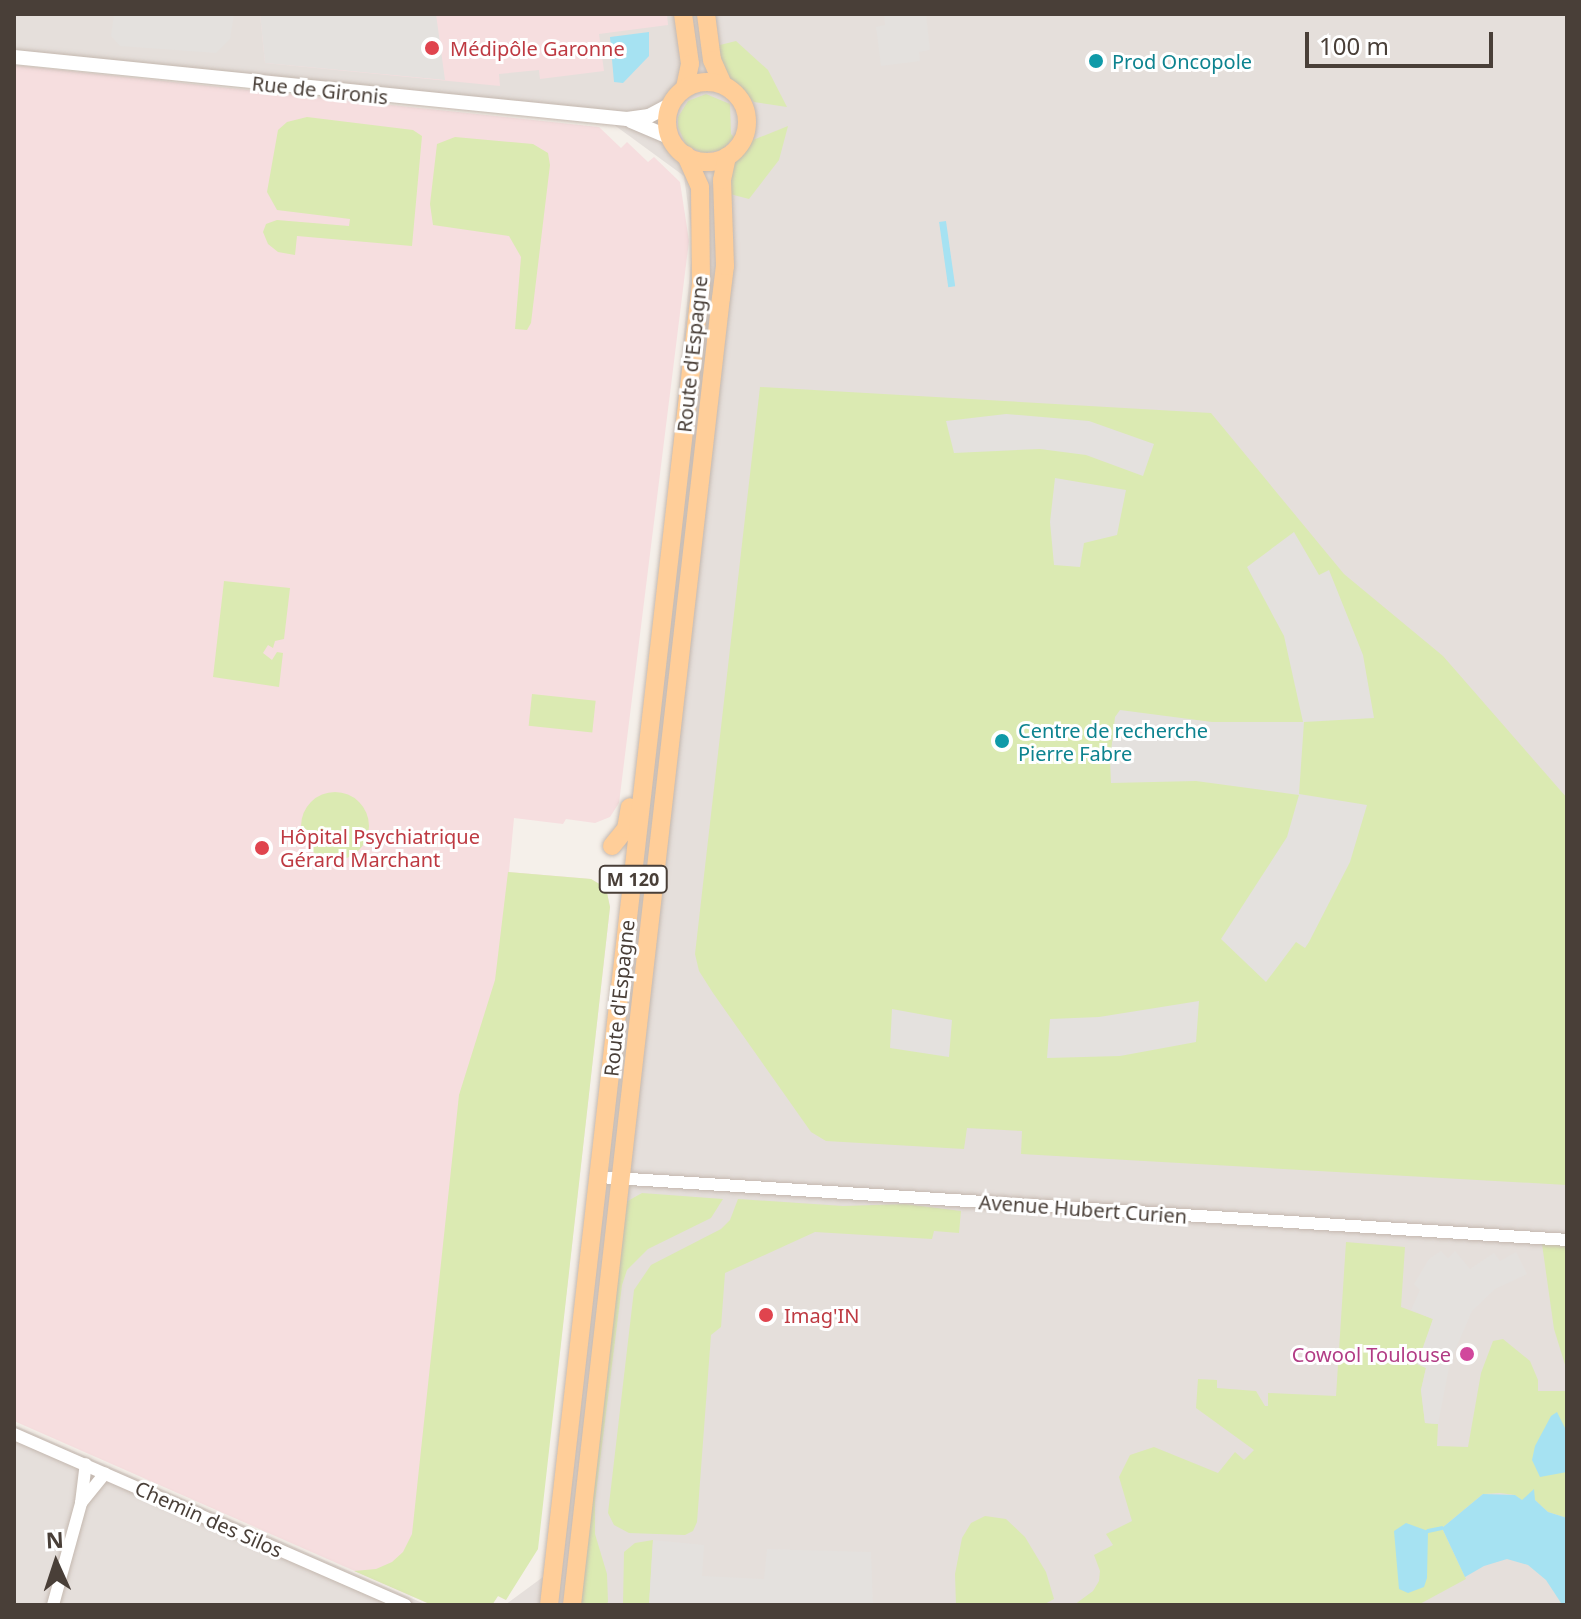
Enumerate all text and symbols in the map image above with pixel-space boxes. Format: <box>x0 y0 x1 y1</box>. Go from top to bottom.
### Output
scale bar <box>1309 16 1497 66</box>
text: 100 m <box>1319 29 1389 62</box>
place label: Médipôle Garonne <box>450 36 625 60</box>
marker: Médipôle Garonne <box>421 37 443 59</box>
place label: Prod Oncopole <box>1112 49 1252 73</box>
marker: Prod Oncopole <box>1087 52 1105 70</box>
street label: Rue de Gironis <box>251 71 389 109</box>
street label: Route d'Espagne <box>672 274 712 434</box>
place label: Centre de recherche Pierre Fabre <box>1018 718 1208 765</box>
marker: Centre de recherche Pierre Fabre <box>993 732 1011 750</box>
place label: Hôpital Psychiatrique Gérard Marchant <box>280 824 480 871</box>
marker: Hôpital Psychiatrique Gérard Marchant <box>251 837 273 859</box>
road number: M 120 <box>597 865 669 893</box>
street label: Route d'Espagne <box>599 918 639 1078</box>
street label: Avenue Hubert Curien <box>978 1190 1188 1228</box>
place label: Imag'IN <box>784 1303 859 1327</box>
marker: Imag'IN <box>755 1304 777 1326</box>
place label: Cowool Toulouse <box>1292 1342 1451 1366</box>
marker: Cowool Toulouse <box>1458 1345 1476 1363</box>
street label: Chemin des Silos <box>131 1476 287 1562</box>
north arrow <box>16 1523 96 1603</box>
text: N <box>45 1524 64 1554</box>

